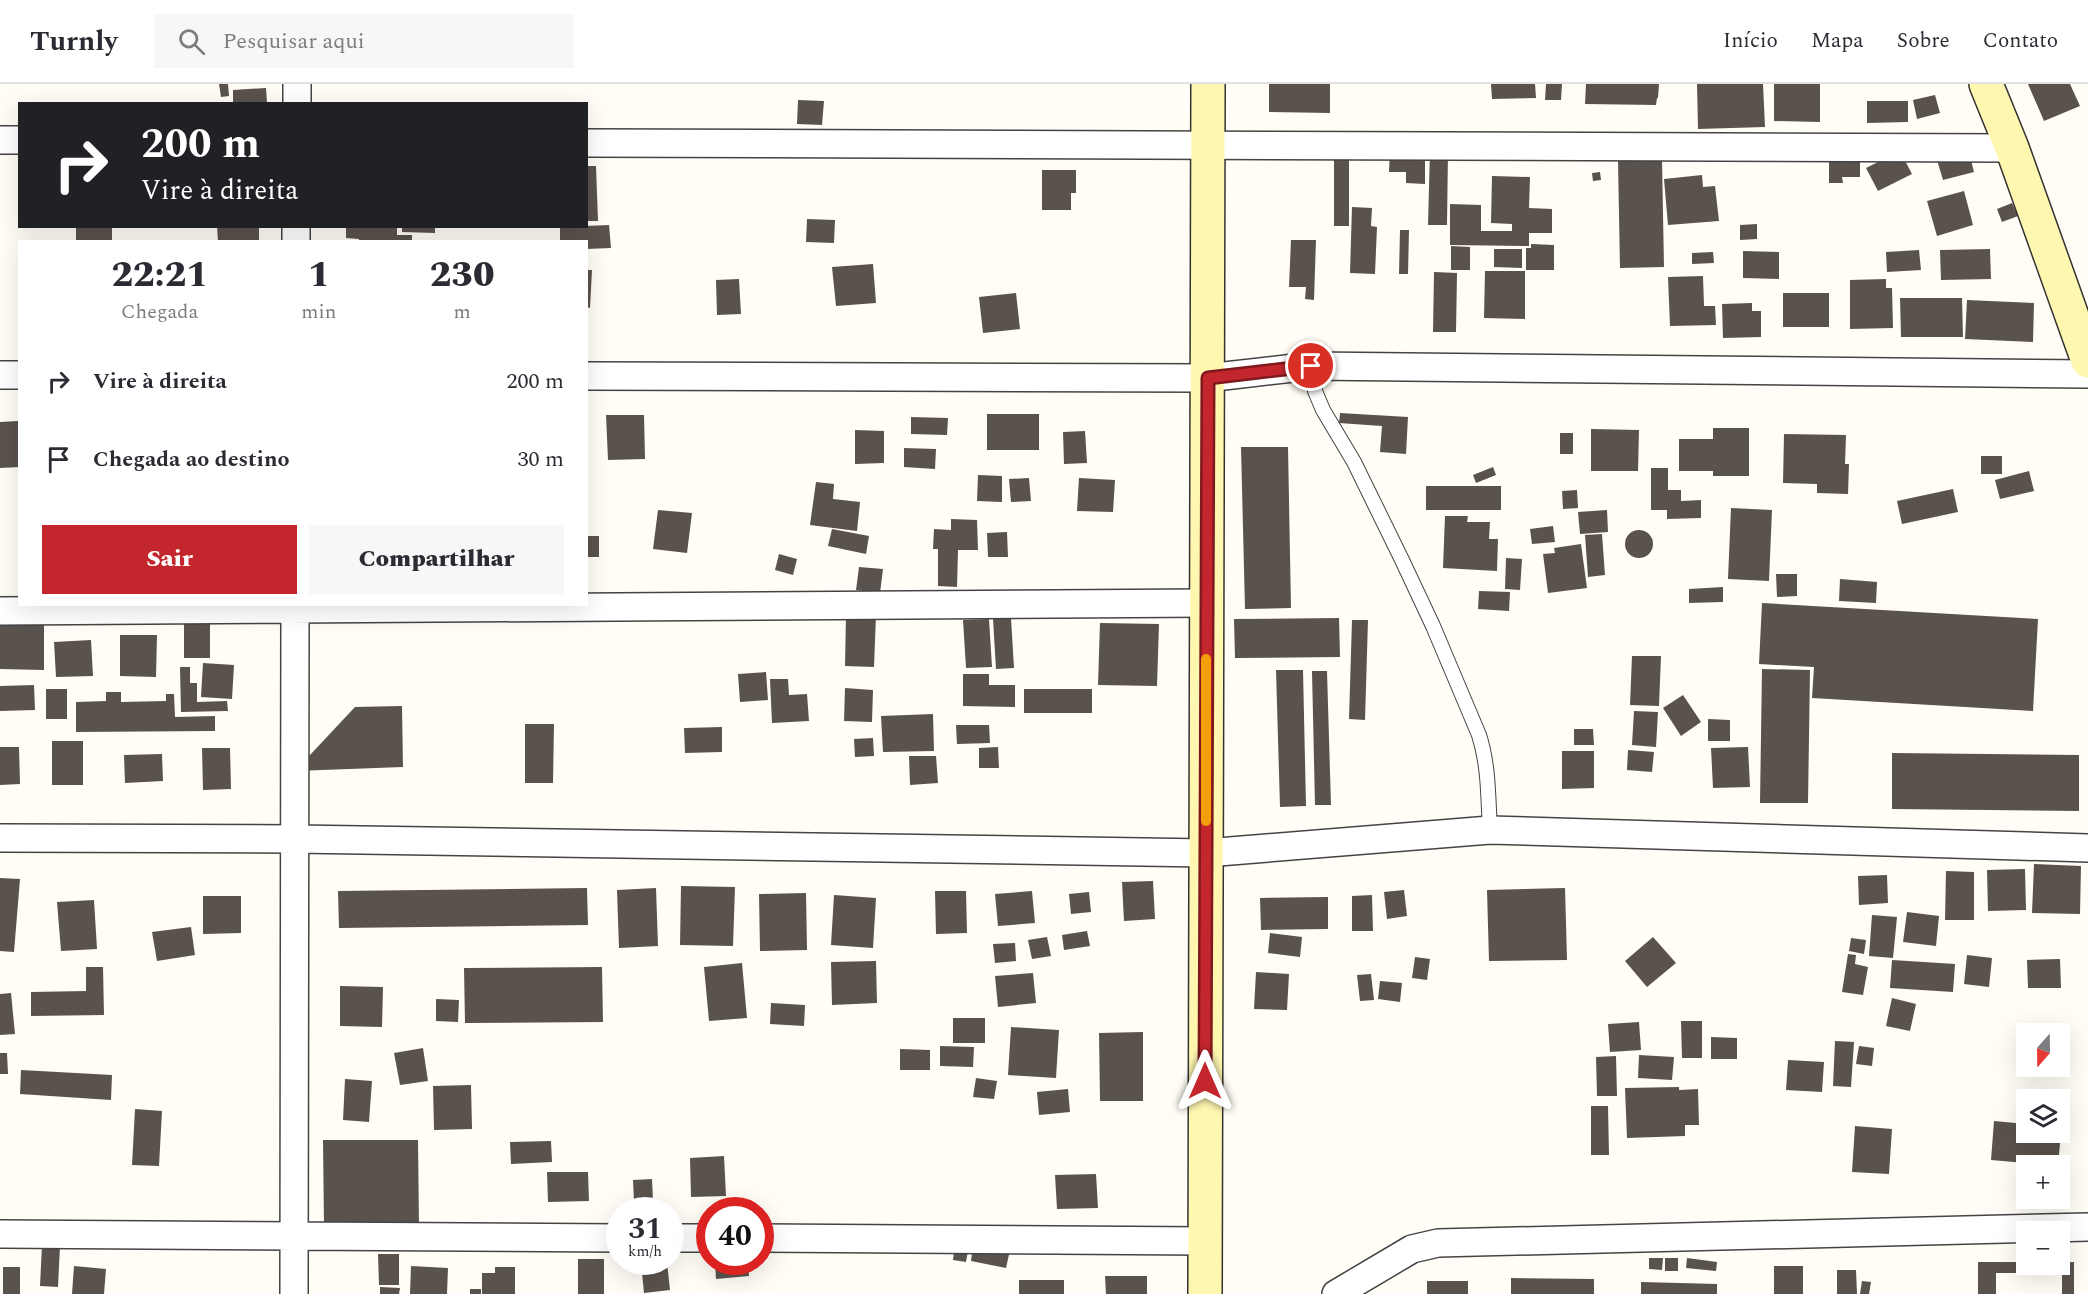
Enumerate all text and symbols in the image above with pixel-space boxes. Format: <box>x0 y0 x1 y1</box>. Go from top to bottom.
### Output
search box <box>154 14 574 68</box>
text: Turnly <box>30 20 118 63</box>
icon: search <box>175 25 208 58</box>
text: Pesquisar aqui <box>223 25 365 58</box>
text: Início <box>1723 25 1778 57</box>
text: Mapa <box>1811 25 1864 57</box>
text: Sobre <box>1897 25 1950 57</box>
text: Contato <box>1983 25 2058 57</box>
text: 200 m <box>141 113 260 176</box>
icon: right <box>42 126 120 204</box>
text: Vire à direita <box>141 170 298 212</box>
text: 22:21 <box>111 248 208 303</box>
text: 1 <box>308 248 330 303</box>
text: 230 <box>430 248 495 303</box>
text: Chegada <box>121 297 198 327</box>
text: min <box>301 297 336 327</box>
text: m <box>454 297 471 327</box>
pin <box>1285 340 1336 391</box>
icon: arrive <box>1294 349 1327 382</box>
icon: right <box>42 365 75 398</box>
text: Vire à direita <box>93 365 227 398</box>
text: 200 m <box>507 365 564 398</box>
icon: arrive <box>42 443 75 476</box>
text: Chegada ao destino <box>93 443 290 476</box>
text: 30 m <box>518 443 564 476</box>
button: Sair <box>42 525 297 594</box>
button: Compartilhar <box>309 525 564 594</box>
north arrow <box>2016 1023 2070 1077</box>
map controls <box>2016 1023 2070 1275</box>
position arrow <box>1173 1049 1237 1113</box>
button: layers <box>2016 1089 2070 1143</box>
button: + <box>2016 1155 2070 1209</box>
speed limit sign: 40 <box>696 1197 774 1275</box>
text: 31 <box>628 1206 662 1252</box>
button: − <box>2016 1221 2070 1275</box>
text: km/h <box>628 1240 662 1263</box>

